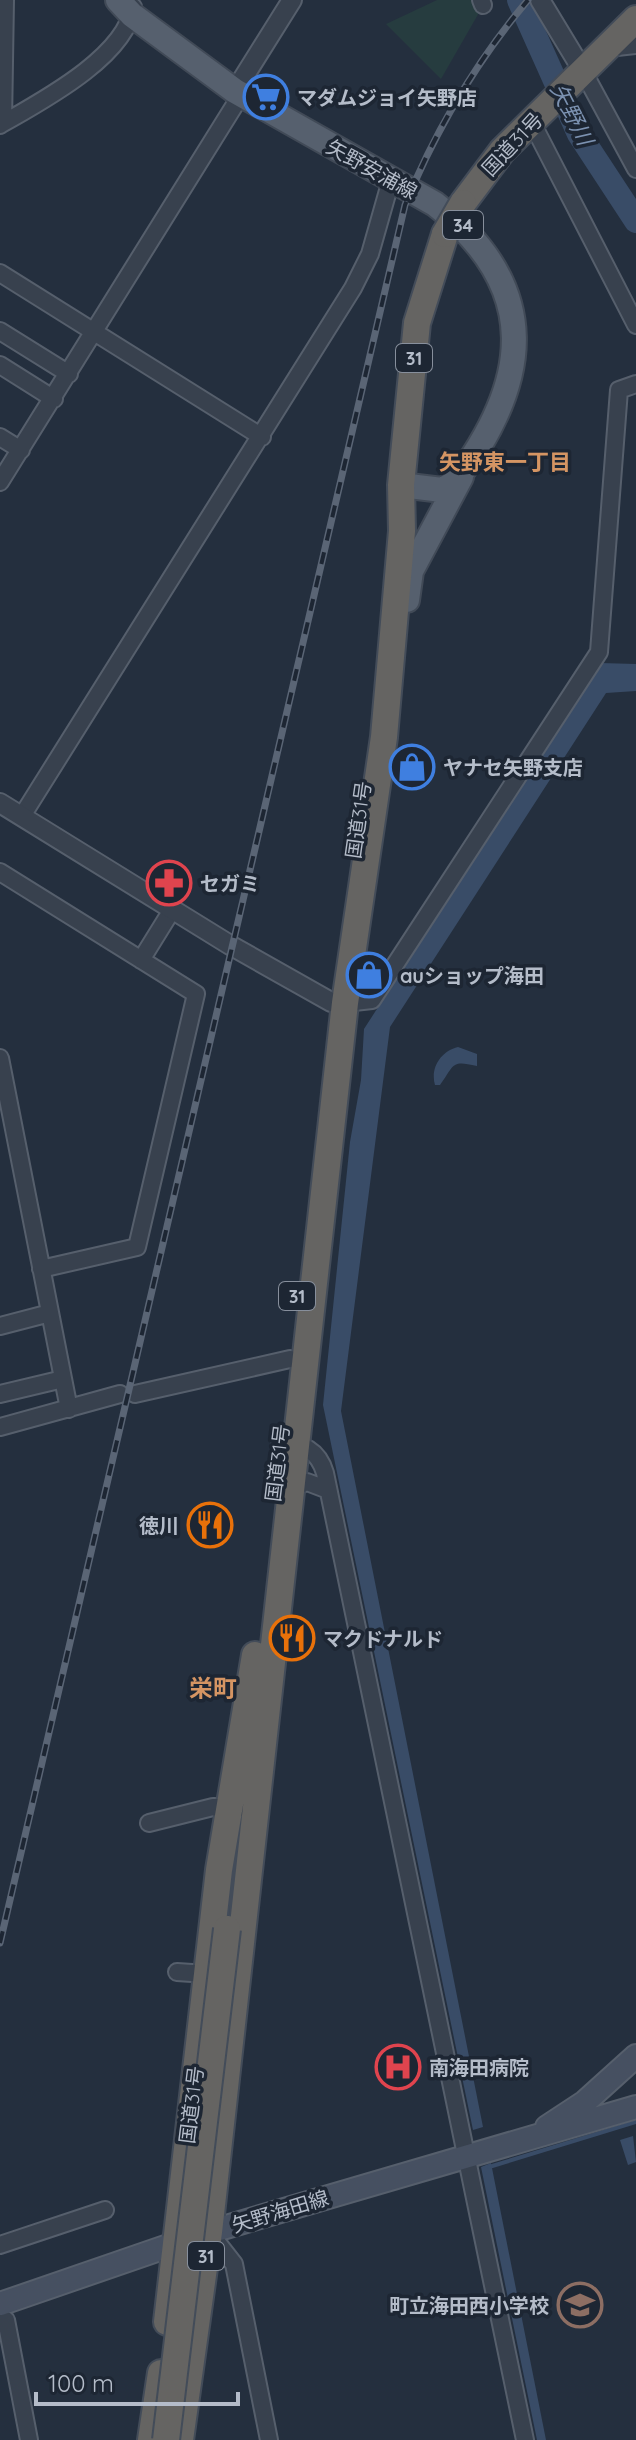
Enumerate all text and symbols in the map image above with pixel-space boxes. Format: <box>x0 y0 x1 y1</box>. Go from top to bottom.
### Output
supermarket icon: マダムジョイ矢野店 <box>242 73 290 121</box>
water label: 矢野川 <box>545 78 600 152</box>
place label: マダムジョイ矢野店 <box>297 85 477 110</box>
street label: 国道31号 <box>476 107 548 181</box>
street label: 矢野安浦線 <box>322 134 422 204</box>
road number: 34 <box>443 211 483 239</box>
road number: 31 <box>396 344 432 372</box>
district label: 矢野東一丁目 <box>439 448 571 476</box>
shop icon: ヤナセ矢野支店 <box>388 743 436 791</box>
place label: ヤナセ矢野支店 <box>443 755 583 780</box>
street label: 国道31号 <box>340 780 376 860</box>
pharmacy icon: セガミ <box>145 859 193 907</box>
place label: セガミ <box>200 871 260 896</box>
shop icon: auショップ海田 <box>345 951 393 999</box>
place label: auショップ海田 <box>400 963 544 988</box>
road number: 31 <box>279 1282 315 1310</box>
street label: 国道31号 <box>260 1423 294 1503</box>
restaurant icon: 徳川 <box>186 1501 234 1549</box>
place label: 徳川 <box>139 1513 179 1538</box>
restaurant icon: マクドナルド <box>268 1614 316 1662</box>
place label: マクドナルド <box>323 1626 443 1651</box>
district label: 栄町 <box>189 1673 237 1703</box>
hospital icon: 南海田病院 <box>374 2043 422 2091</box>
place label: 南海田病院 <box>429 2055 529 2080</box>
street label: 国道31号 <box>174 2065 208 2145</box>
street label: 矢野海田線 <box>229 2184 331 2238</box>
road number: 31 <box>188 2242 224 2270</box>
school or university icon: 町立海田西小学校 <box>556 2281 604 2329</box>
place label: 町立海田西小学校 <box>389 2293 549 2318</box>
scale bar <box>36 2356 238 2406</box>
text: 100 m <box>48 2368 114 2398</box>

